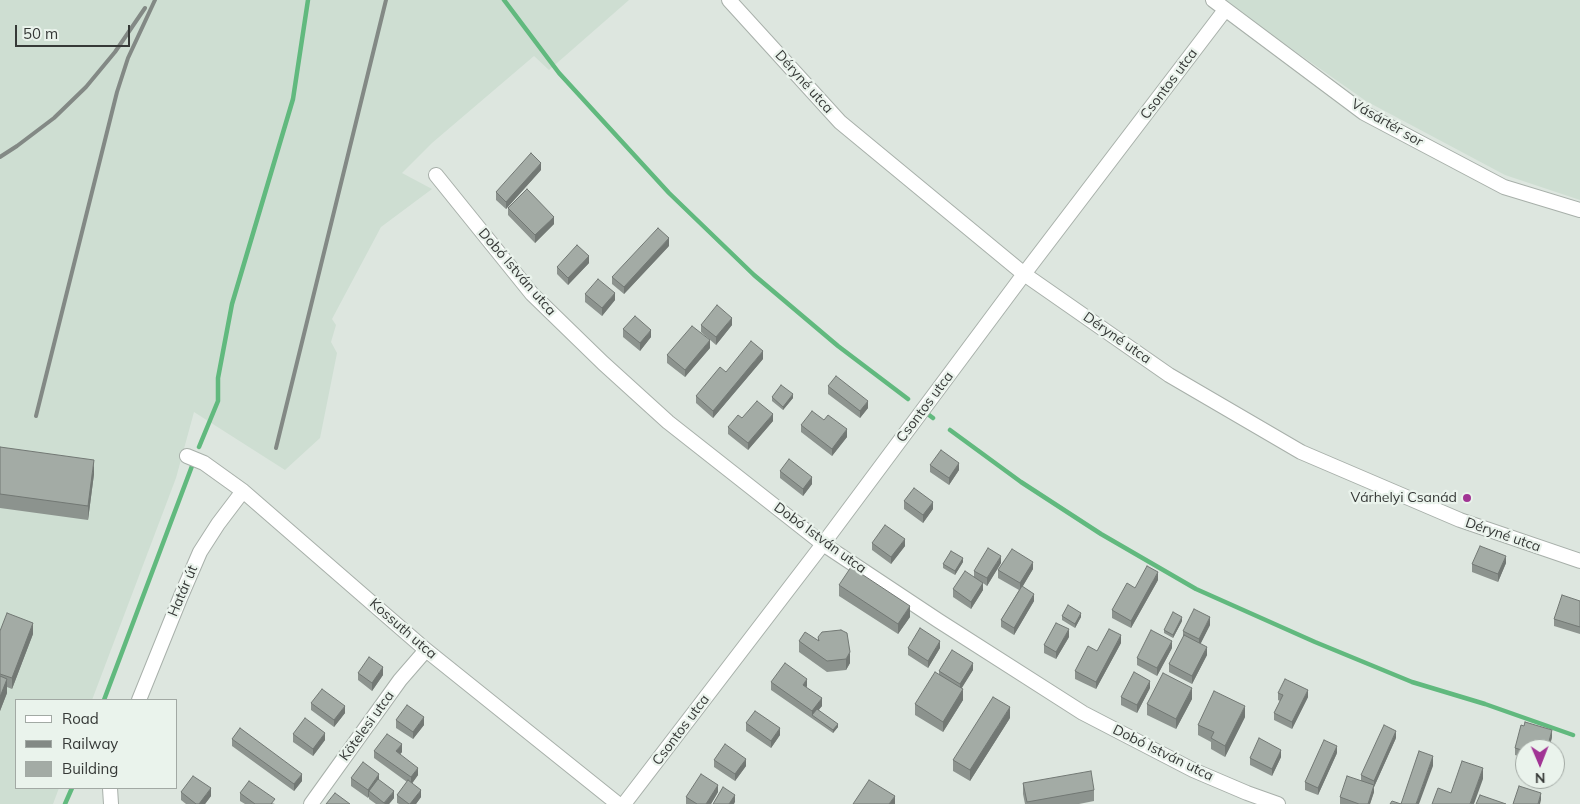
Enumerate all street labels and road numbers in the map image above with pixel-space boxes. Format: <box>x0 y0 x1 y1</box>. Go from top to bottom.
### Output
street label: Csontos utca <box>1137 45 1201 123</box>
street label: Déryné utca <box>771 47 837 117</box>
street label: Vásártér sor <box>1348 96 1426 150</box>
street label: Dobó István utca <box>475 225 559 319</box>
street label: Déryné utca <box>1080 309 1154 367</box>
street label: Csontos utca <box>893 368 957 446</box>
street label: Dobó István utca <box>771 499 869 577</box>
street label: Déryné utca <box>1463 514 1543 556</box>
street label: Határ út <box>165 563 201 619</box>
street label: Kossuth utca <box>366 595 440 663</box>
street label: Kötelesi utca <box>336 688 398 764</box>
street label: Csontos utca <box>649 691 713 769</box>
street label: Dobó István utca <box>1110 721 1216 785</box>

